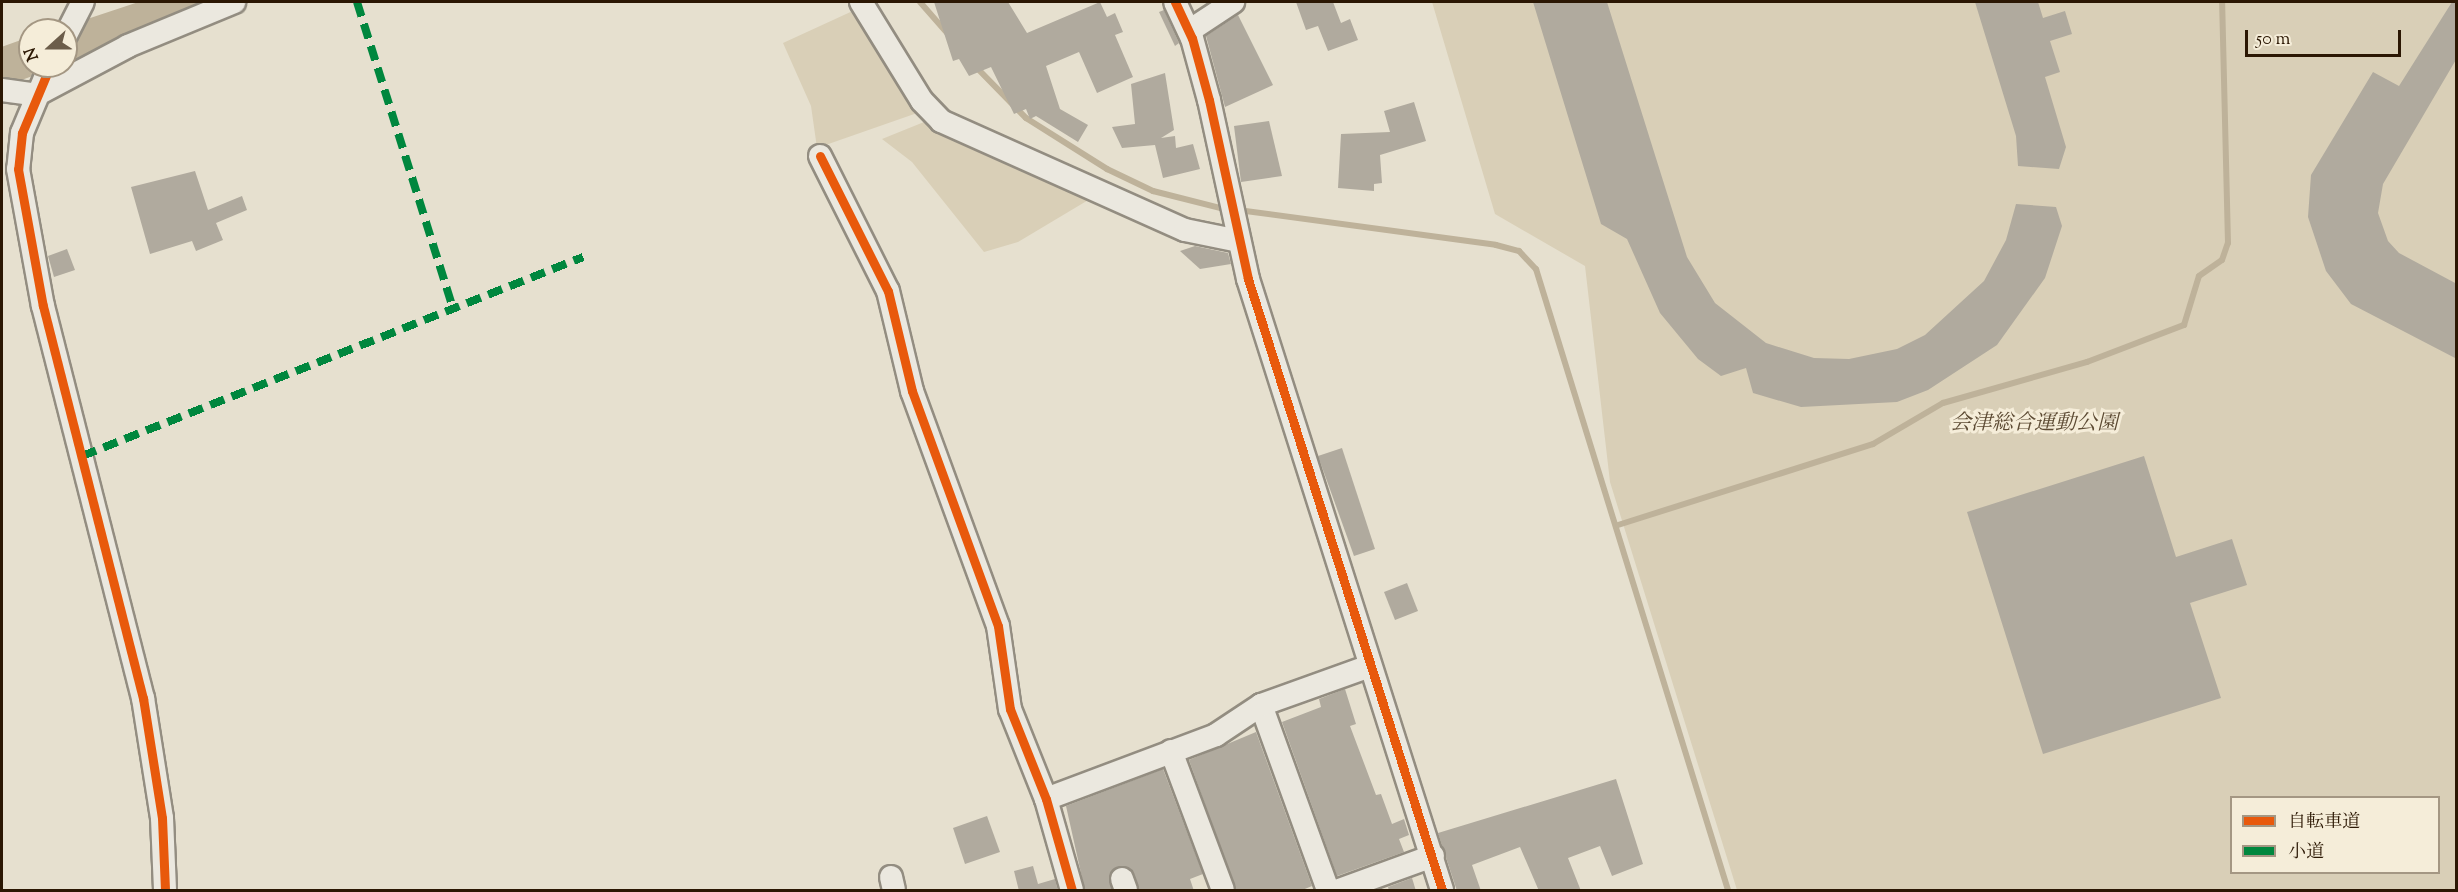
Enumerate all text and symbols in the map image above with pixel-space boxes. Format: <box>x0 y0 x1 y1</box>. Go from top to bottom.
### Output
north arrow <box>18 18 78 78</box>
scale bar <box>2248 18 2404 56</box>
text: 50 m <box>2256 27 2290 53</box>
text: N <box>20 44 46 64</box>
park label: 会津総合運動公園 <box>1950 411 2118 437</box>
legend <box>2230 796 2440 874</box>
text: 自転車道 <box>2288 810 2360 836</box>
text: 小道 <box>2288 840 2324 866</box>

